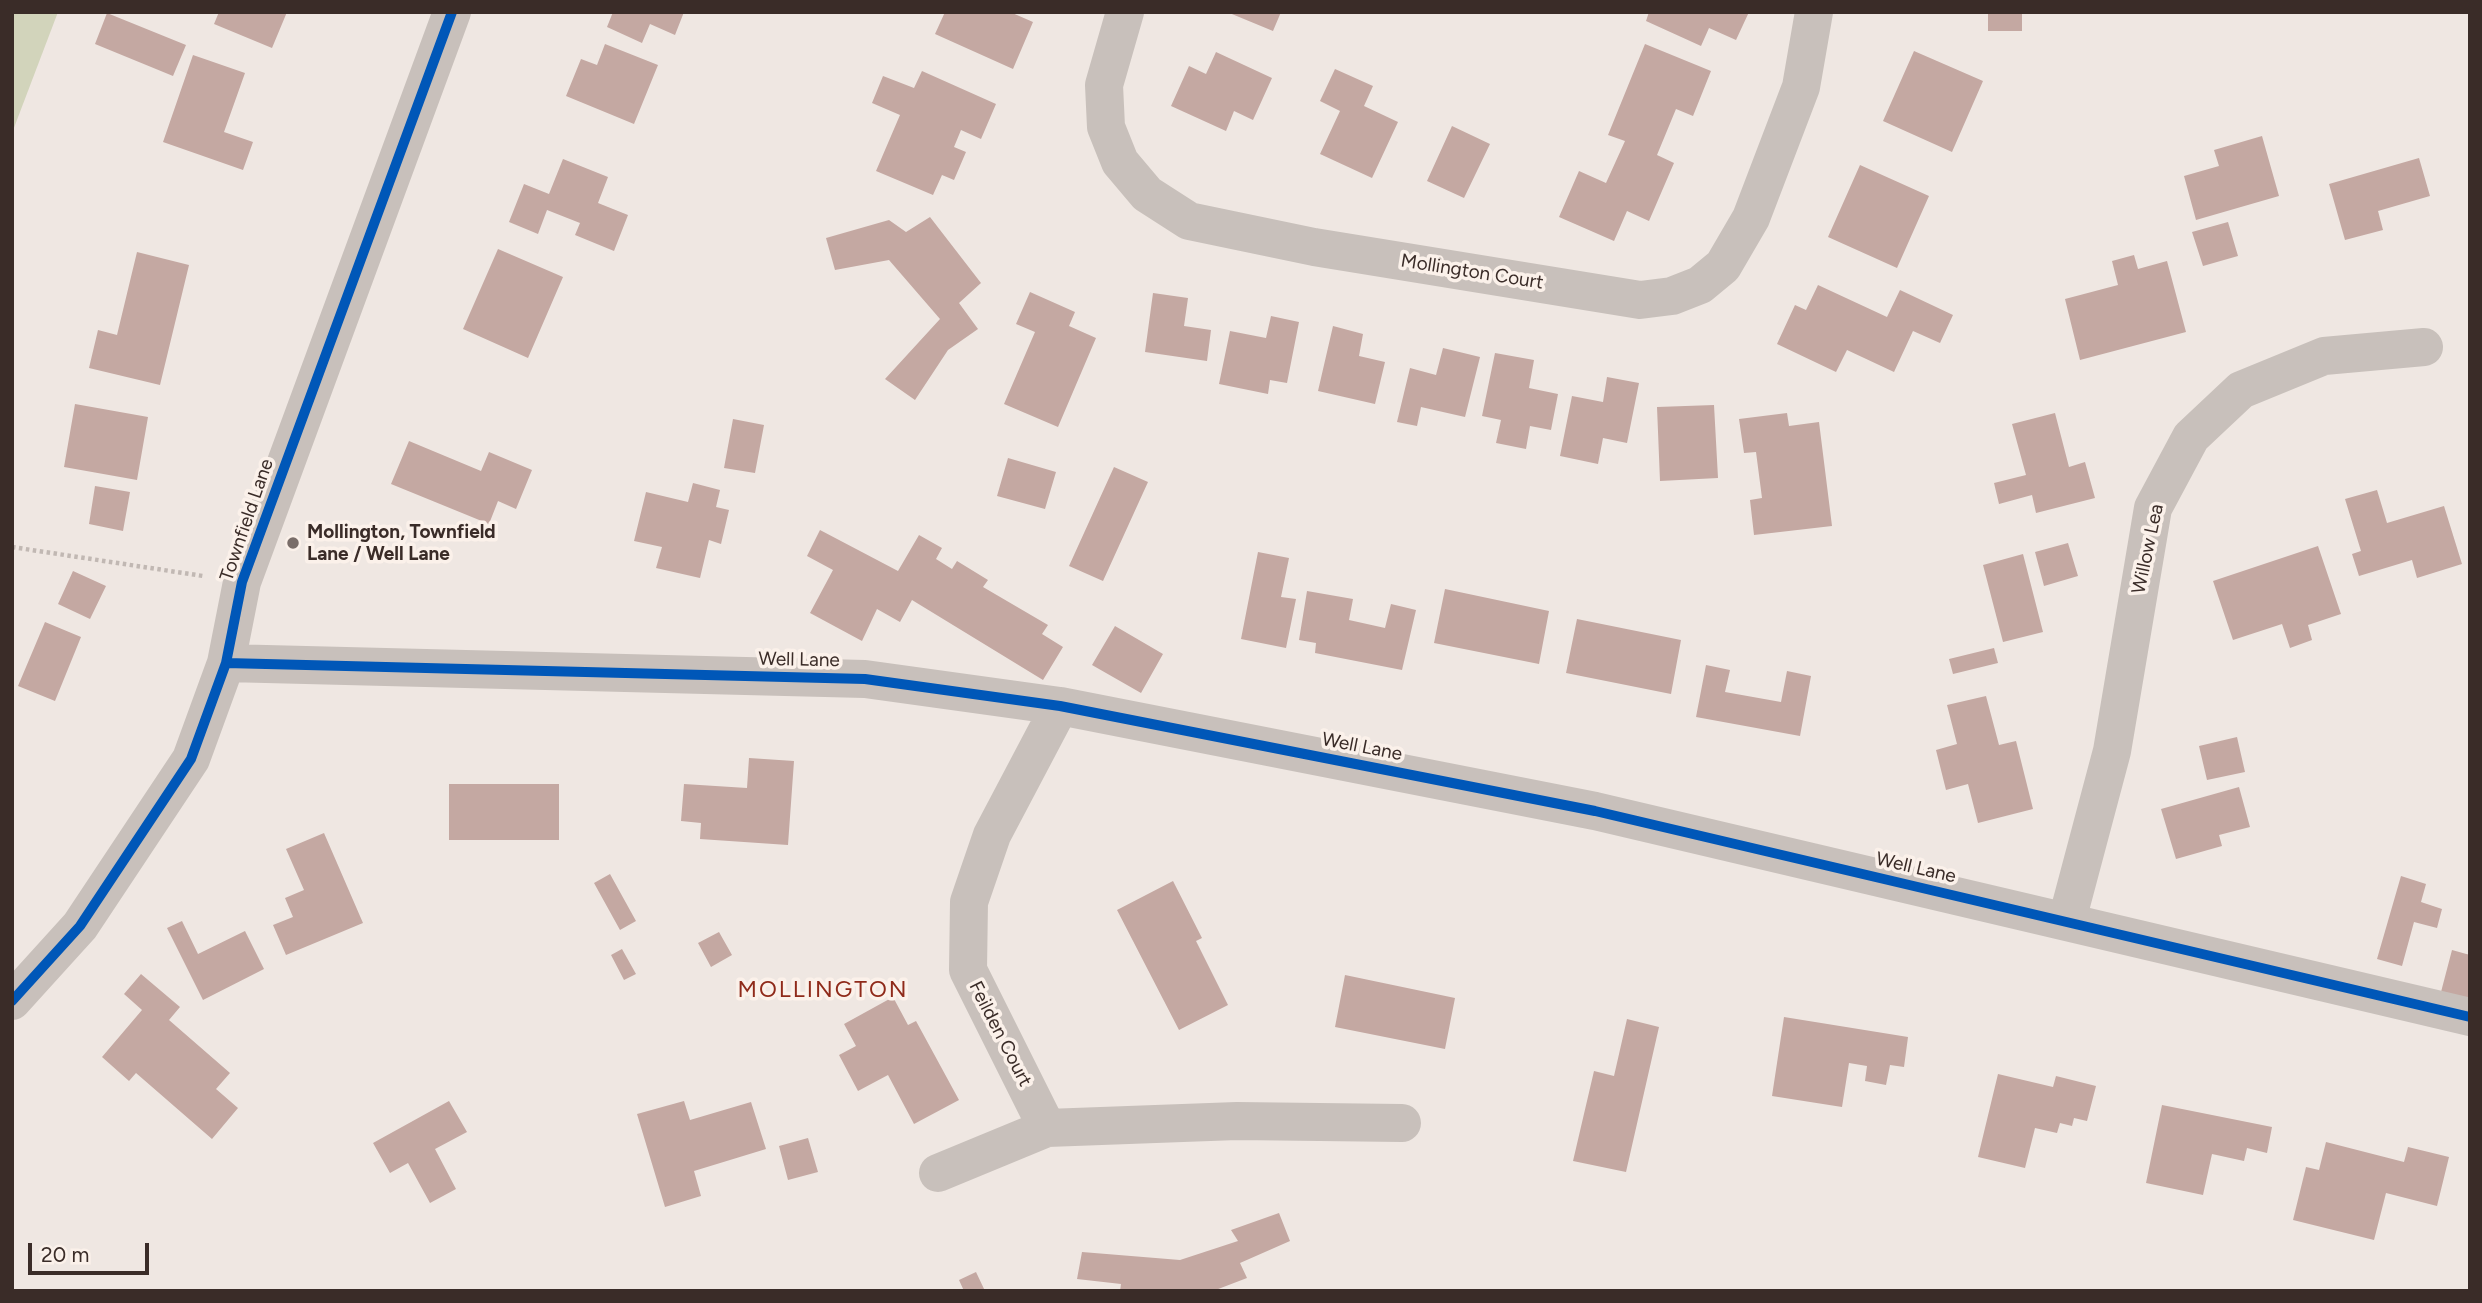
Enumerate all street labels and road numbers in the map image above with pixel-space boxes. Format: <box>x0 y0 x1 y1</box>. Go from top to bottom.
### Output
street label: Mollington Court <box>1399 249 1545 295</box>
street label: Townfield Lane <box>215 456 279 584</box>
street label: Willow Lea <box>2127 502 2169 596</box>
street label: Well Lane <box>758 648 840 672</box>
street label: Well Lane <box>1320 728 1404 766</box>
street label: Well Lane <box>1874 848 1958 888</box>
street label: Feilden Court <box>964 978 1036 1090</box>

